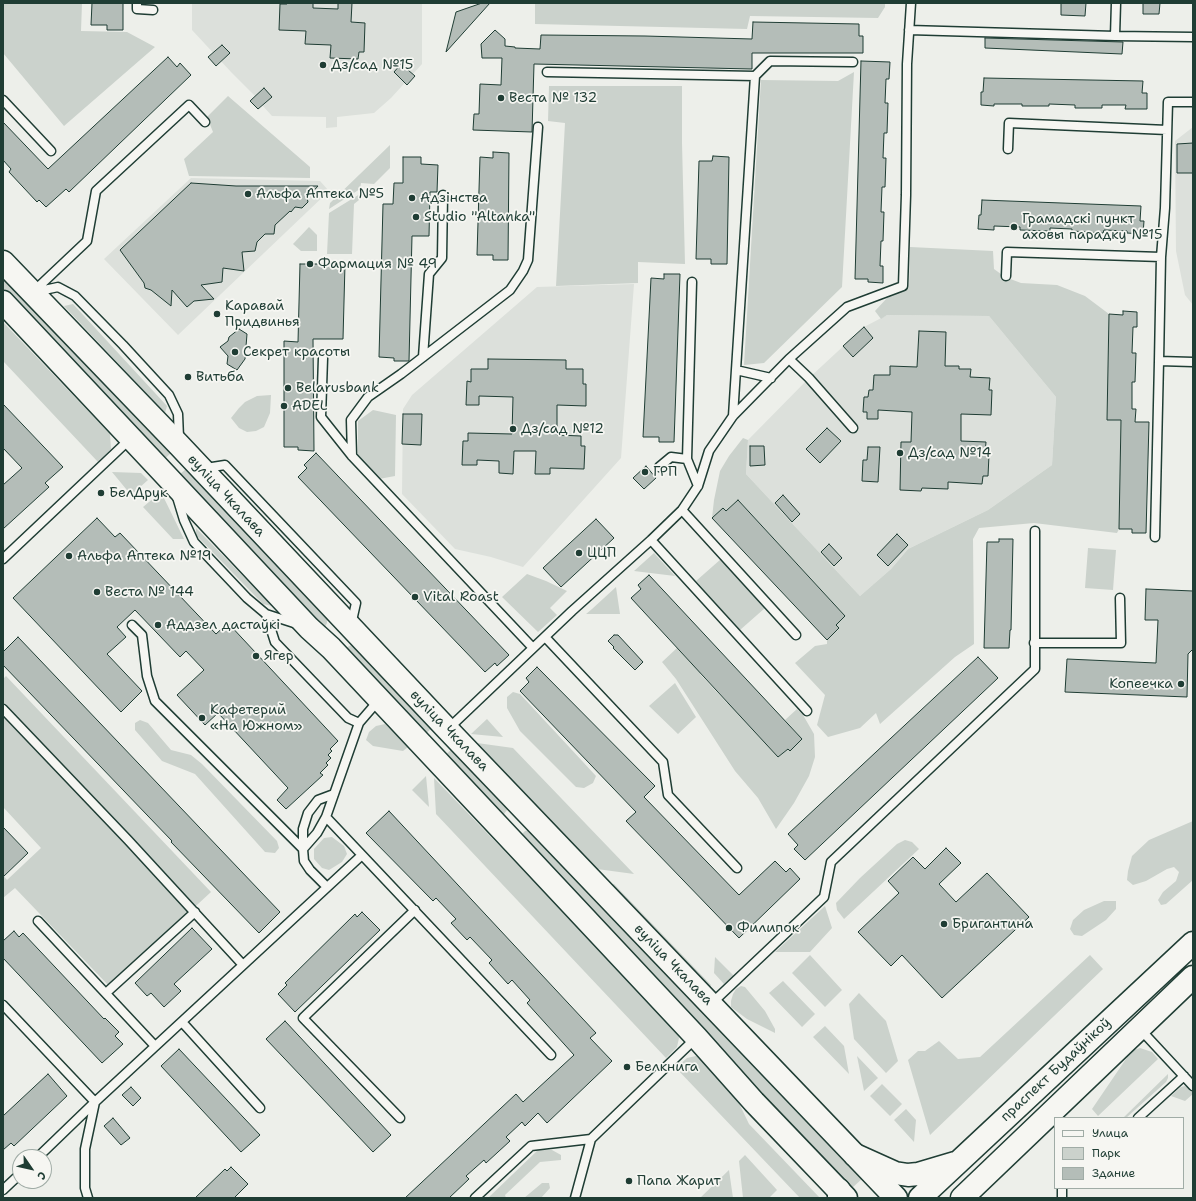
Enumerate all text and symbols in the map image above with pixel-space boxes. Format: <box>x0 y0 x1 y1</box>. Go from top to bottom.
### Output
place label: Дз/сад №15 <box>331 57 413 73</box>
marker: Дз/сад №15 <box>318 60 328 70</box>
place label: Веста № 132 <box>509 90 597 106</box>
marker: Веста № 132 <box>496 93 506 103</box>
place label: Альфа Аптека №5 <box>256 186 384 202</box>
marker: Альфа Аптека №5 <box>243 189 253 199</box>
place label: Адзінства <box>420 190 488 206</box>
marker: Адзінства <box>407 193 417 203</box>
place label: Studio "Altanka" <box>424 209 535 225</box>
place label: Грамадскі пункт аховы парадку №15 <box>1022 211 1163 244</box>
marker: Studio "Altanka" <box>411 212 421 222</box>
marker: Грамадскі пункт аховы парадку №15 <box>1009 222 1019 232</box>
place label: Фармация № 49 <box>318 256 437 272</box>
marker: Фармация № 49 <box>305 259 315 269</box>
place label: Каравай Придвинья <box>225 298 300 330</box>
marker: Каравай Придвинья <box>212 309 222 319</box>
place label: Секрет красоты <box>243 344 350 360</box>
marker: Секрет красоты <box>230 347 240 357</box>
place label: Витьба <box>196 369 244 385</box>
marker: Витьба <box>183 372 193 382</box>
place label: Belarusbank <box>296 380 379 396</box>
marker: Belarusbank <box>283 383 293 393</box>
place label: ADEL <box>292 398 327 414</box>
marker: ADEL <box>279 401 289 411</box>
place label: Дз/сад №12 <box>521 421 604 437</box>
marker: Дз/сад №12 <box>508 424 518 434</box>
place label: Дз/сад №14 <box>908 445 991 461</box>
marker: Дз/сад №14 <box>895 448 905 458</box>
street label: вуліца Чкалава <box>184 451 268 541</box>
place label: ГРП <box>653 464 677 480</box>
marker: ГРП <box>640 467 650 477</box>
place label: БелДрук <box>109 485 168 501</box>
marker: БелДрук <box>96 488 106 498</box>
place label: ЦЦП <box>587 545 616 561</box>
place label: Альфа Аптека №19 <box>77 548 212 564</box>
marker: ЦЦП <box>574 548 584 558</box>
marker: Альфа Аптека №19 <box>64 551 74 561</box>
place label: Веста № 144 <box>105 584 194 600</box>
marker: Веста № 144 <box>92 587 102 597</box>
place label: Vital Roast <box>423 589 499 605</box>
marker: Vital Roast <box>410 592 420 602</box>
place label: Аддзел дастаўкі <box>166 617 280 633</box>
marker: Аддзел дастаўкі <box>153 620 163 630</box>
place label: Ягер <box>264 648 294 664</box>
marker: Ягер <box>251 651 261 661</box>
place label: Копеечка <box>1109 676 1173 692</box>
marker: Копеечка <box>1176 679 1186 689</box>
street label: вуліца Чкалава <box>406 687 492 775</box>
place label: Кафетерий «На Южном» <box>210 702 302 734</box>
marker: Кафетерий «На Южном» <box>197 713 207 723</box>
place label: Бригантина <box>952 916 1033 932</box>
marker: Бригантина <box>939 919 949 929</box>
place label: Филипок <box>737 920 799 936</box>
street label: вуліца Чкалава <box>630 921 716 1009</box>
marker: Филипок <box>724 923 734 933</box>
street label: праспект Будаўнікоў <box>997 1015 1115 1125</box>
place label: Белкнига <box>635 1059 698 1075</box>
marker: Белкнига <box>622 1062 632 1072</box>
legend <box>1054 1117 1184 1189</box>
text: Улица <box>1092 1125 1128 1141</box>
text: Парк <box>1092 1145 1120 1161</box>
north arrow <box>12 1149 52 1189</box>
text: Здание <box>1092 1165 1135 1181</box>
text: С <box>33 1168 50 1182</box>
place label: Папа Жарит <box>637 1173 721 1189</box>
marker: Папа Жарит <box>624 1176 634 1186</box>

